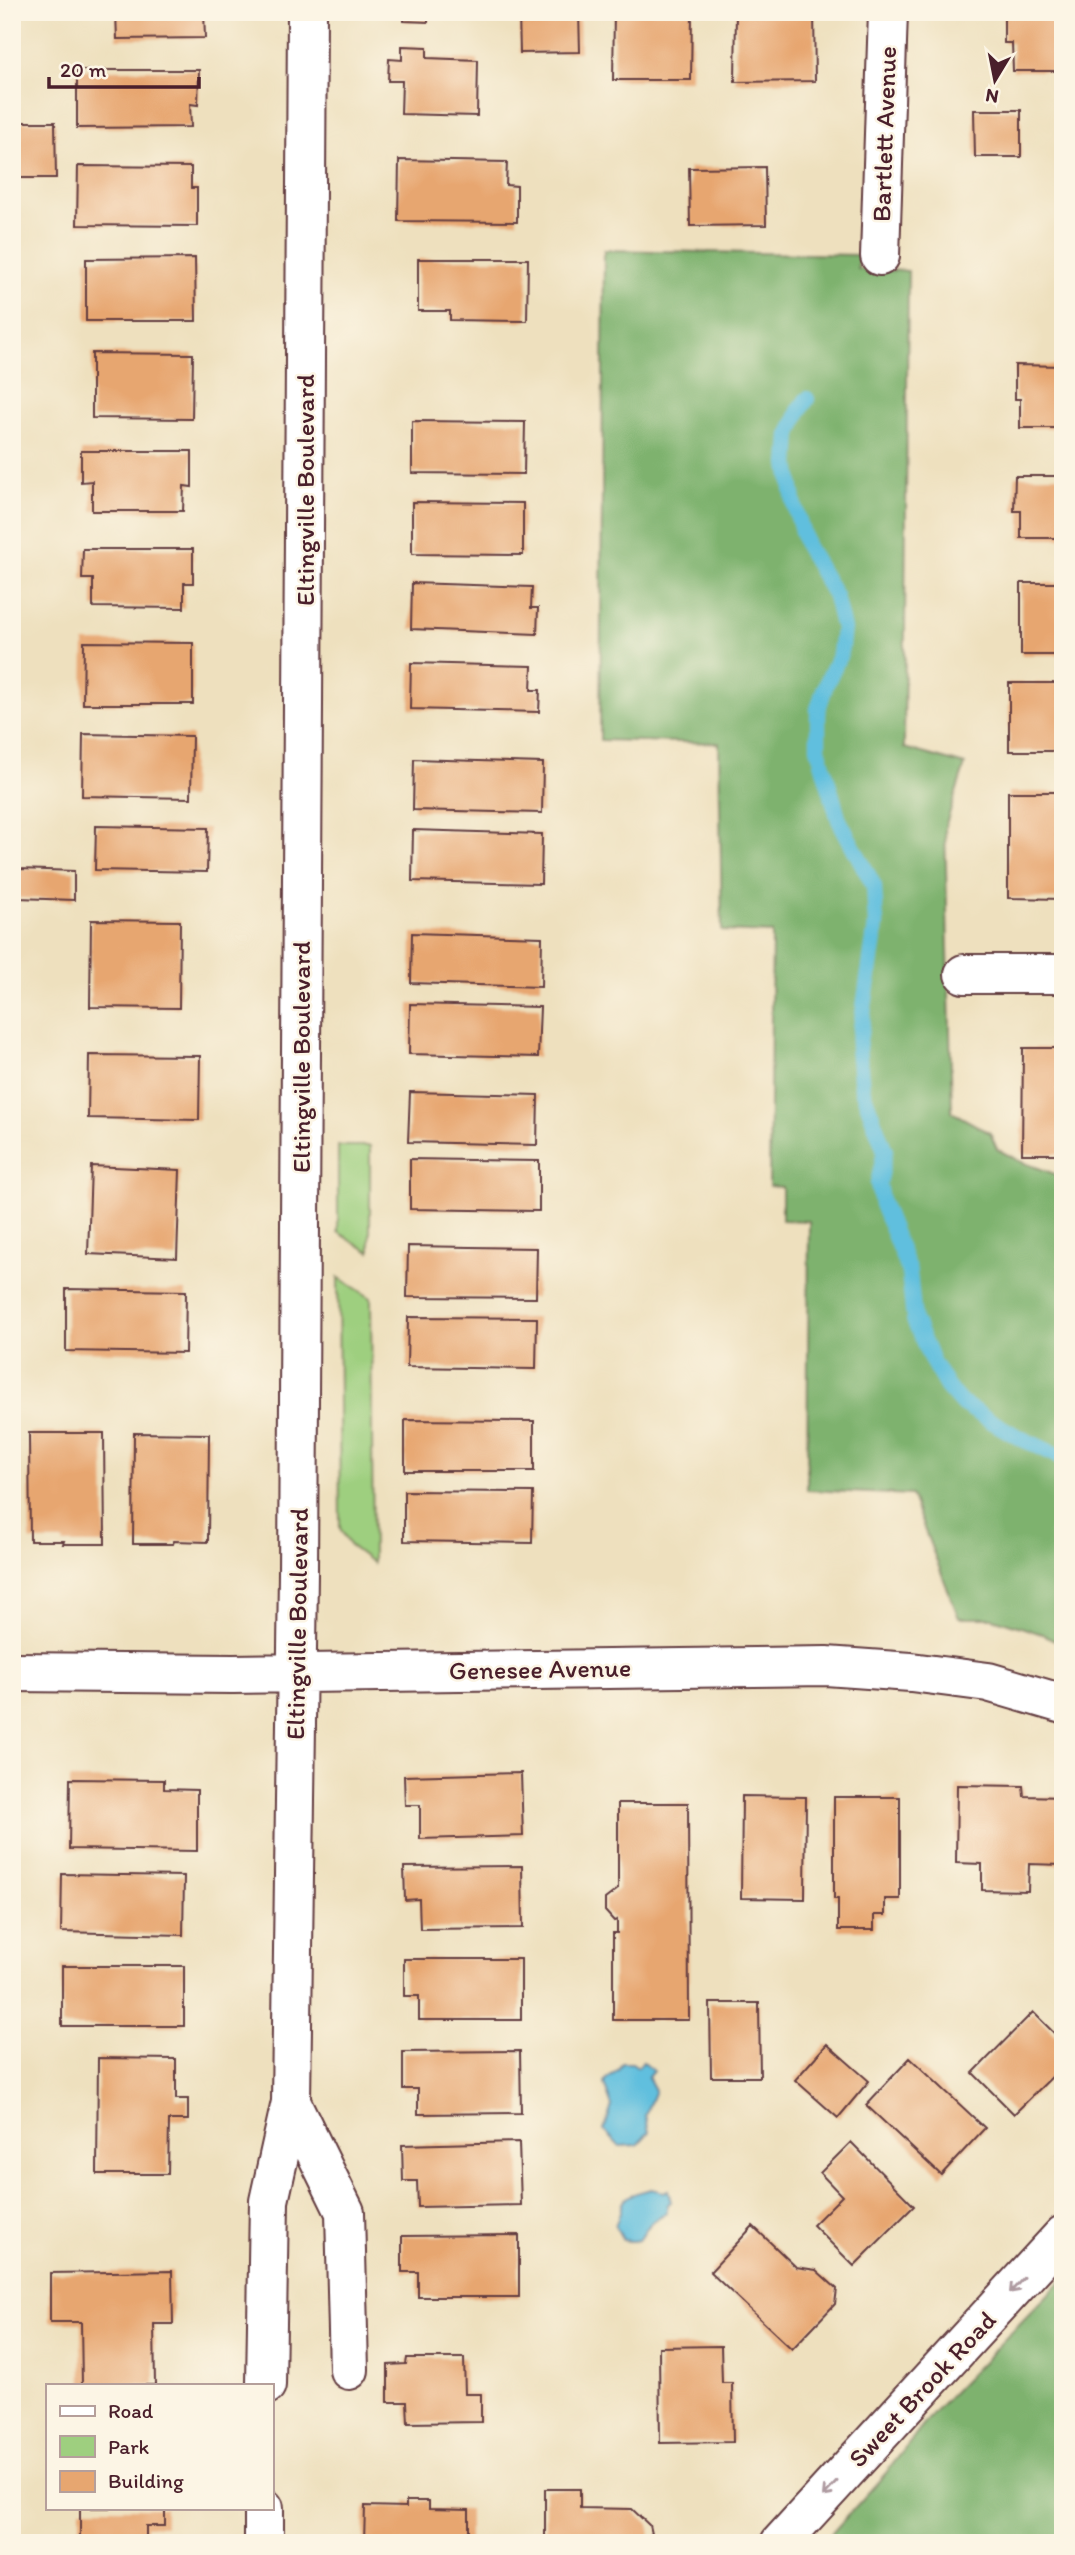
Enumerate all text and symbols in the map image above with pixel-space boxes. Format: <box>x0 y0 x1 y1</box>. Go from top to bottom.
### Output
scale bar <box>49 46 200 90</box>
street label: Bartlett Avenue <box>865 46 903 222</box>
north arrow <box>960 46 1030 116</box>
text: 20 m <box>60 57 107 82</box>
text: N <box>984 84 1000 109</box>
street label: Eltingville Boulevard <box>289 374 321 606</box>
street label: Eltingville Boulevard <box>285 941 317 1173</box>
street label: Eltingville Boulevard <box>279 1508 315 1740</box>
street label: Genesee Avenue <box>449 1651 631 1687</box>
one-way arrow <box>1008 2276 1025 2293</box>
street label: Sweet Brook Road <box>841 2304 1003 2474</box>
legend <box>46 2384 273 2510</box>
text: Road <box>108 2398 154 2423</box>
text: Park <box>108 2434 150 2459</box>
text: Building <box>108 2468 184 2493</box>
one-way arrow <box>822 2480 838 2498</box>

